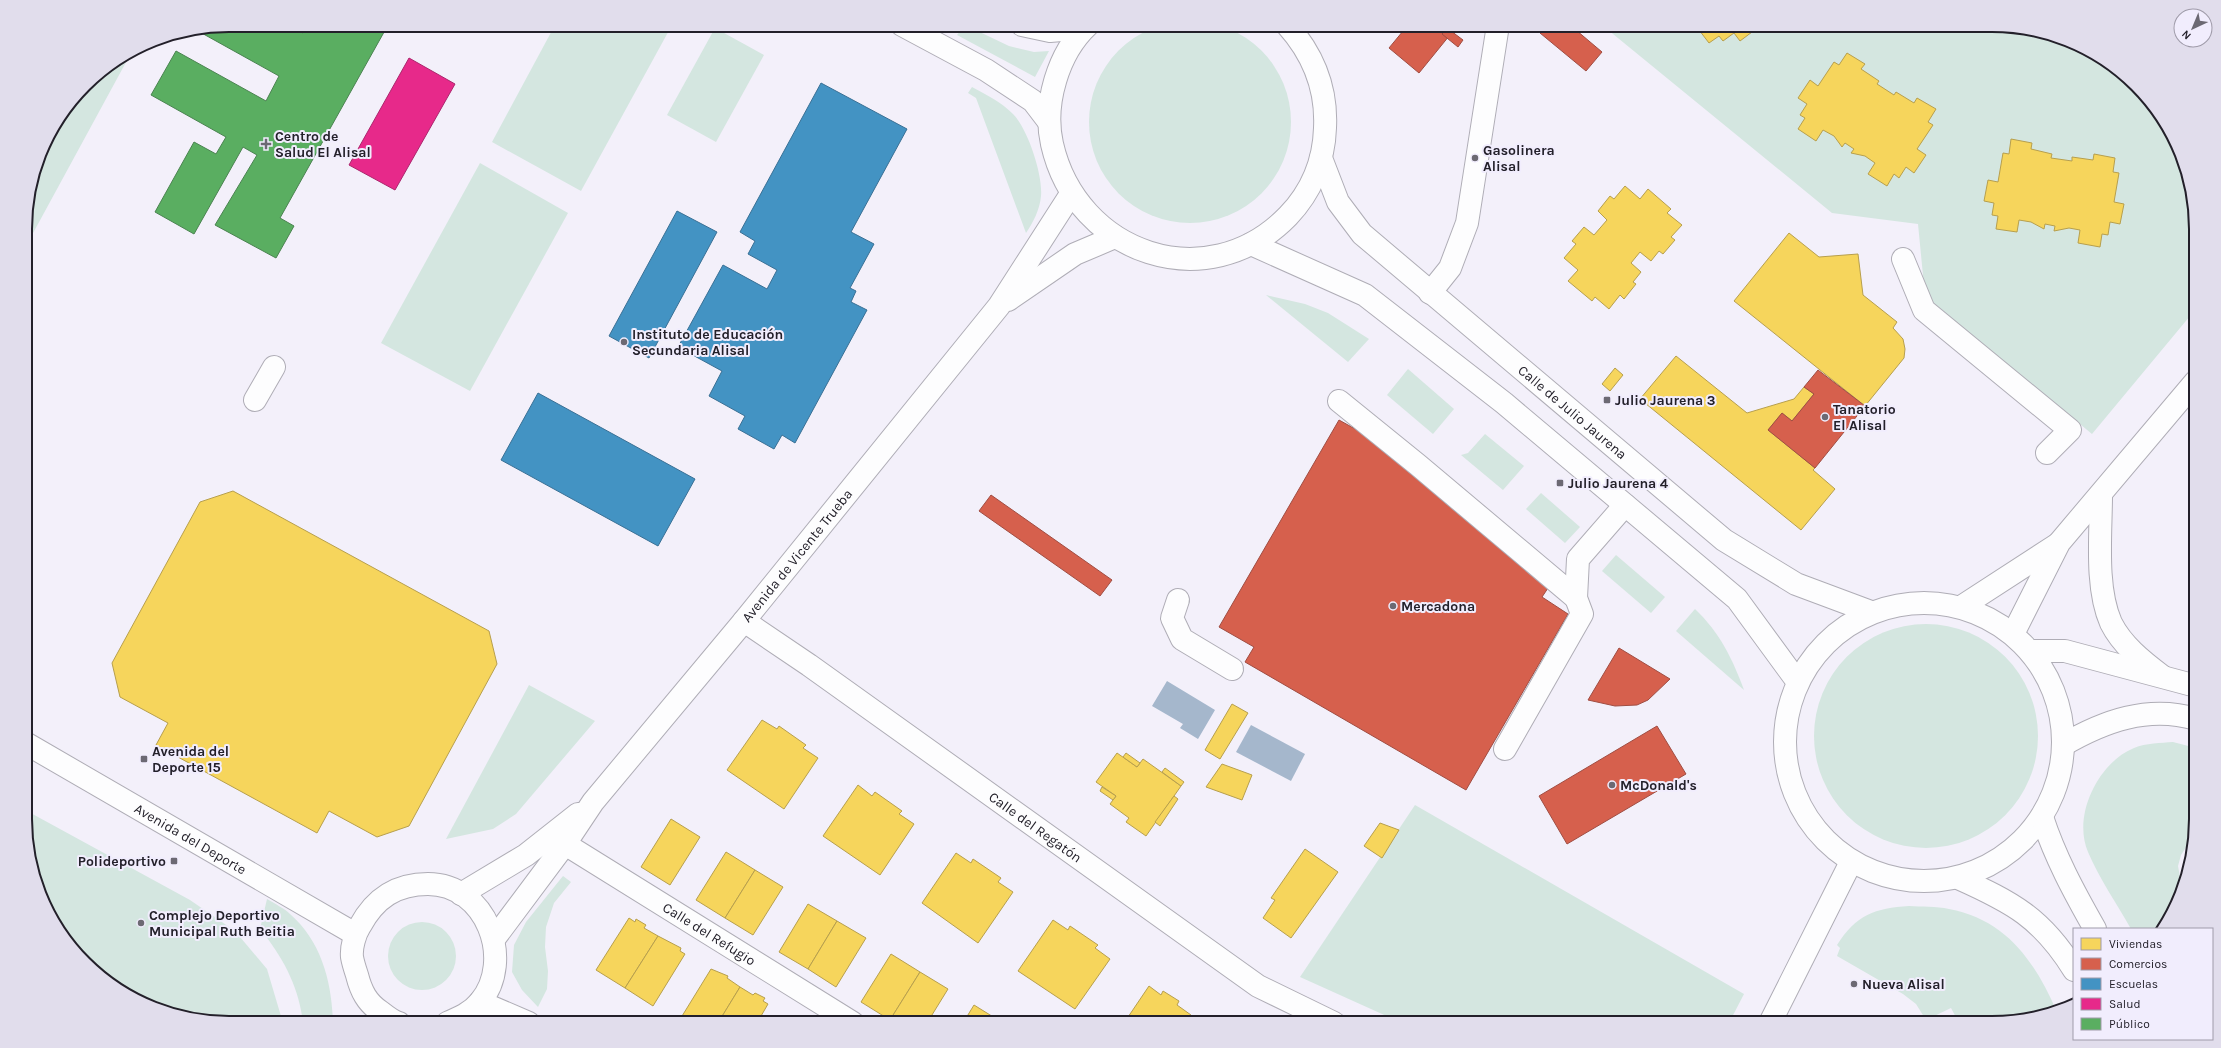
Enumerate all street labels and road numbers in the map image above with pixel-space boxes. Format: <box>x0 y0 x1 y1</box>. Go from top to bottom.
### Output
street label: Calle de Julio Jaurena <box>1515 361 1630 463</box>
street label: Avenida de Vicente Trueba <box>738 486 856 626</box>
street label: Calle del Regatón <box>986 788 1085 866</box>
street label: Avenida del Deporte <box>132 800 250 878</box>
street label: Calle del Refugio <box>660 898 759 969</box>

